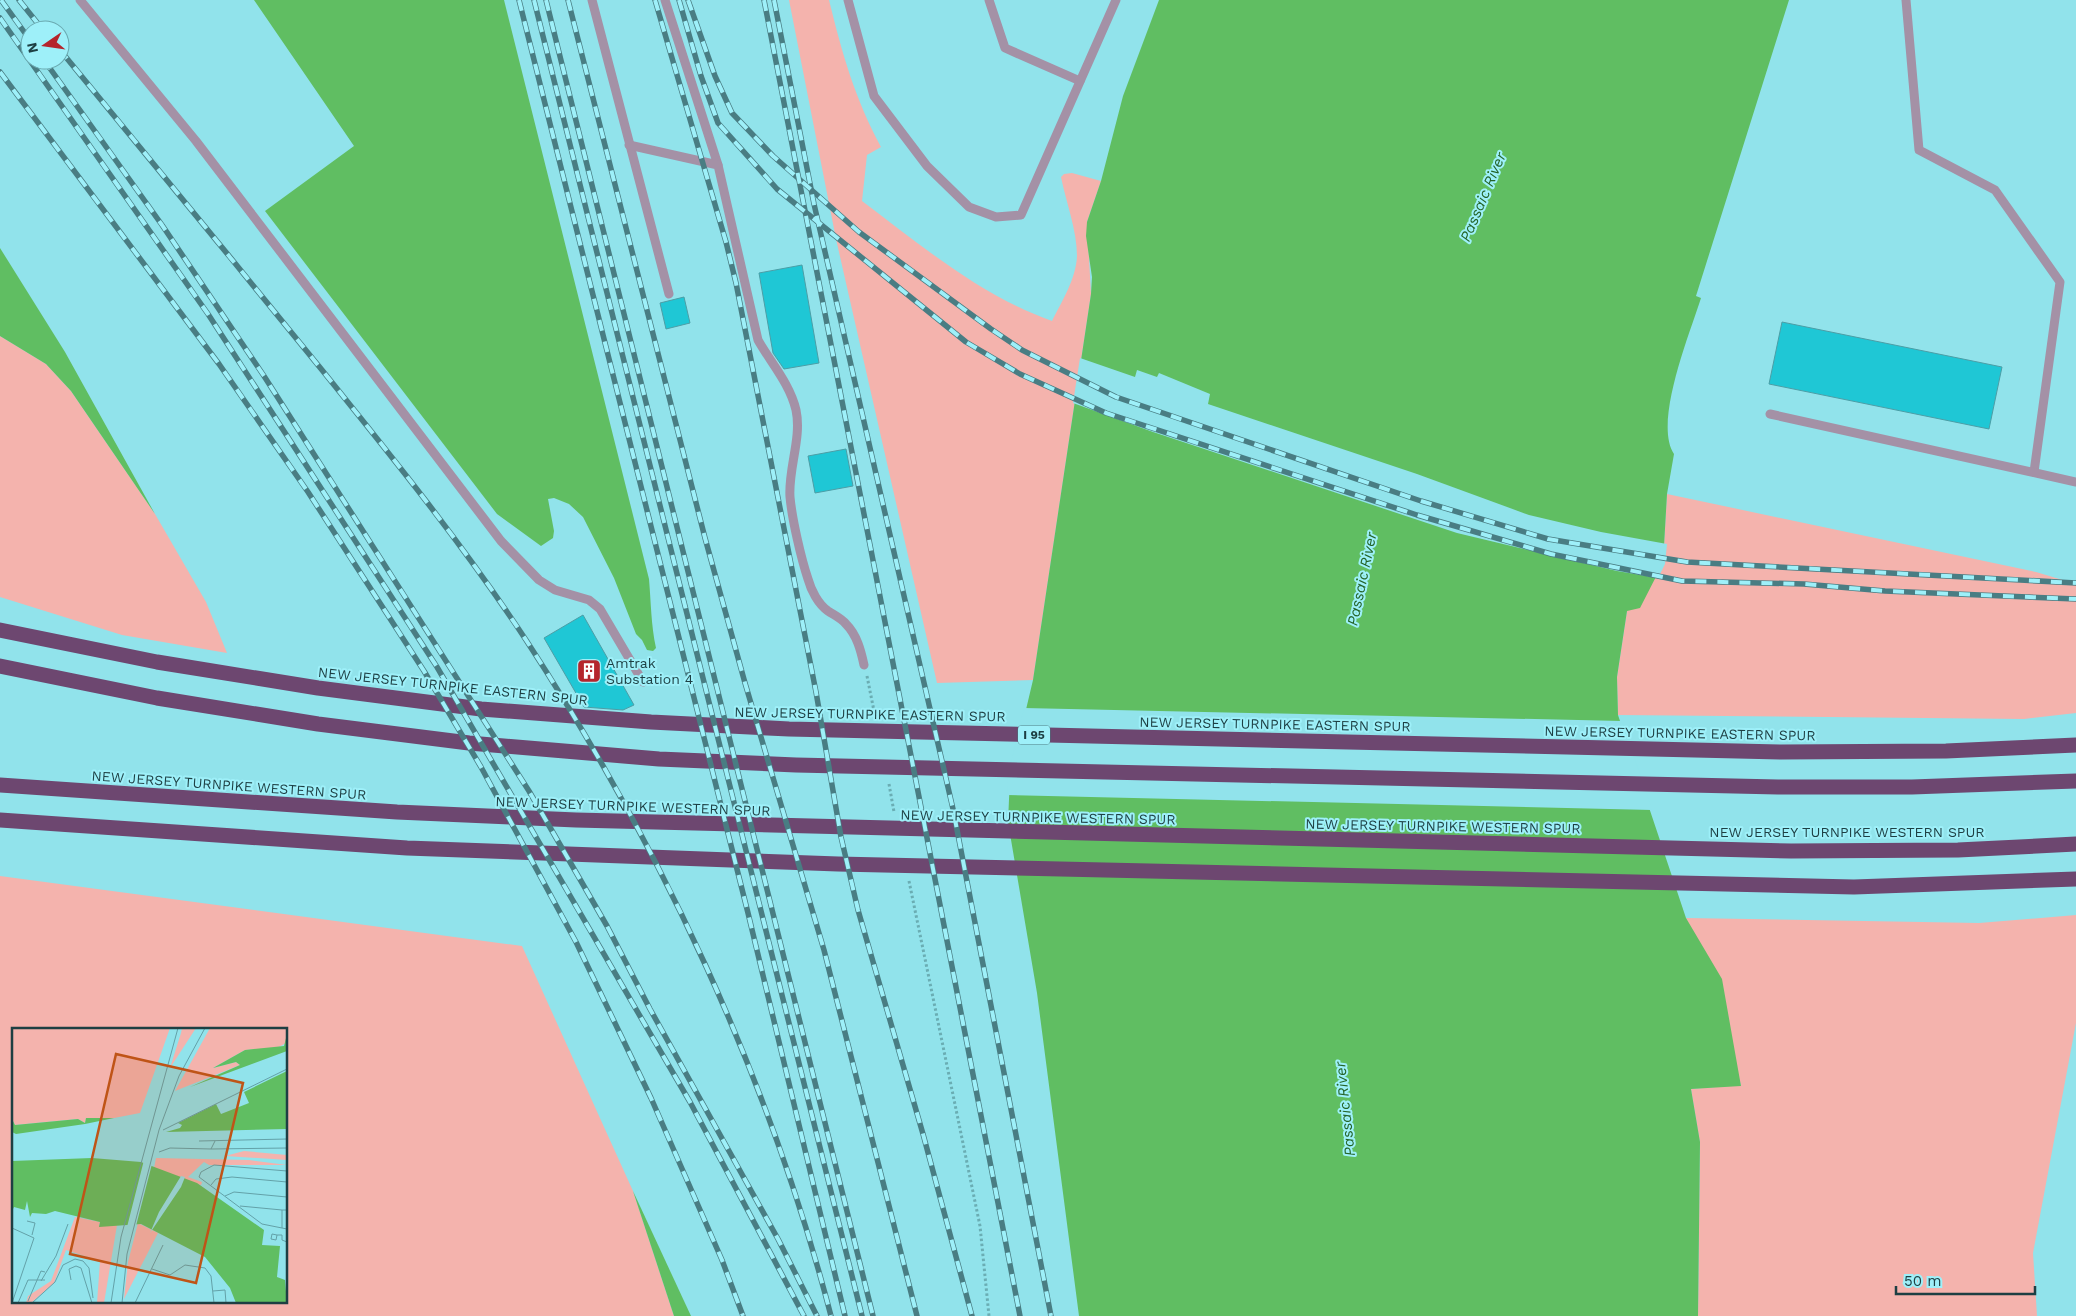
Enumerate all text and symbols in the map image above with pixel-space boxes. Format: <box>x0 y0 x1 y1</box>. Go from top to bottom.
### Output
north arrow <box>20 20 70 70</box>
text: N <box>23 41 41 55</box>
water label: Passaic River <box>1456 149 1510 244</box>
water label: Passaic River <box>1343 529 1381 627</box>
place label: Amtrak Substation 4 <box>606 655 693 687</box>
building icon: Amtrak Substation 4 <box>576 658 602 684</box>
street label: NEW JERSEY TURNPIKE EASTERN SPUR <box>317 664 589 708</box>
street label: NEW JERSEY TURNPIKE EASTERN SPUR <box>734 704 1006 724</box>
street label: NEW JERSEY TURNPIKE EASTERN SPUR <box>1139 714 1411 734</box>
street label: NEW JERSEY TURNPIKE EASTERN SPUR <box>1544 723 1816 743</box>
road number: I 95 <box>1018 726 1050 744</box>
street label: NEW JERSEY TURNPIKE WESTERN SPUR <box>91 767 367 803</box>
street label: NEW JERSEY TURNPIKE WESTERN SPUR <box>495 793 771 819</box>
street label: NEW JERSEY TURNPIKE WESTERN SPUR <box>900 807 1176 827</box>
street label: NEW JERSEY TURNPIKE WESTERN SPUR <box>1305 816 1581 836</box>
street label: NEW JERSEY TURNPIKE WESTERN SPUR <box>1709 824 1985 840</box>
inset map <box>12 1028 288 1304</box>
water label: Passaic River <box>1331 1060 1359 1157</box>
scale bar <box>1896 1264 2035 1296</box>
text: 50 m <box>1904 1272 1941 1290</box>

